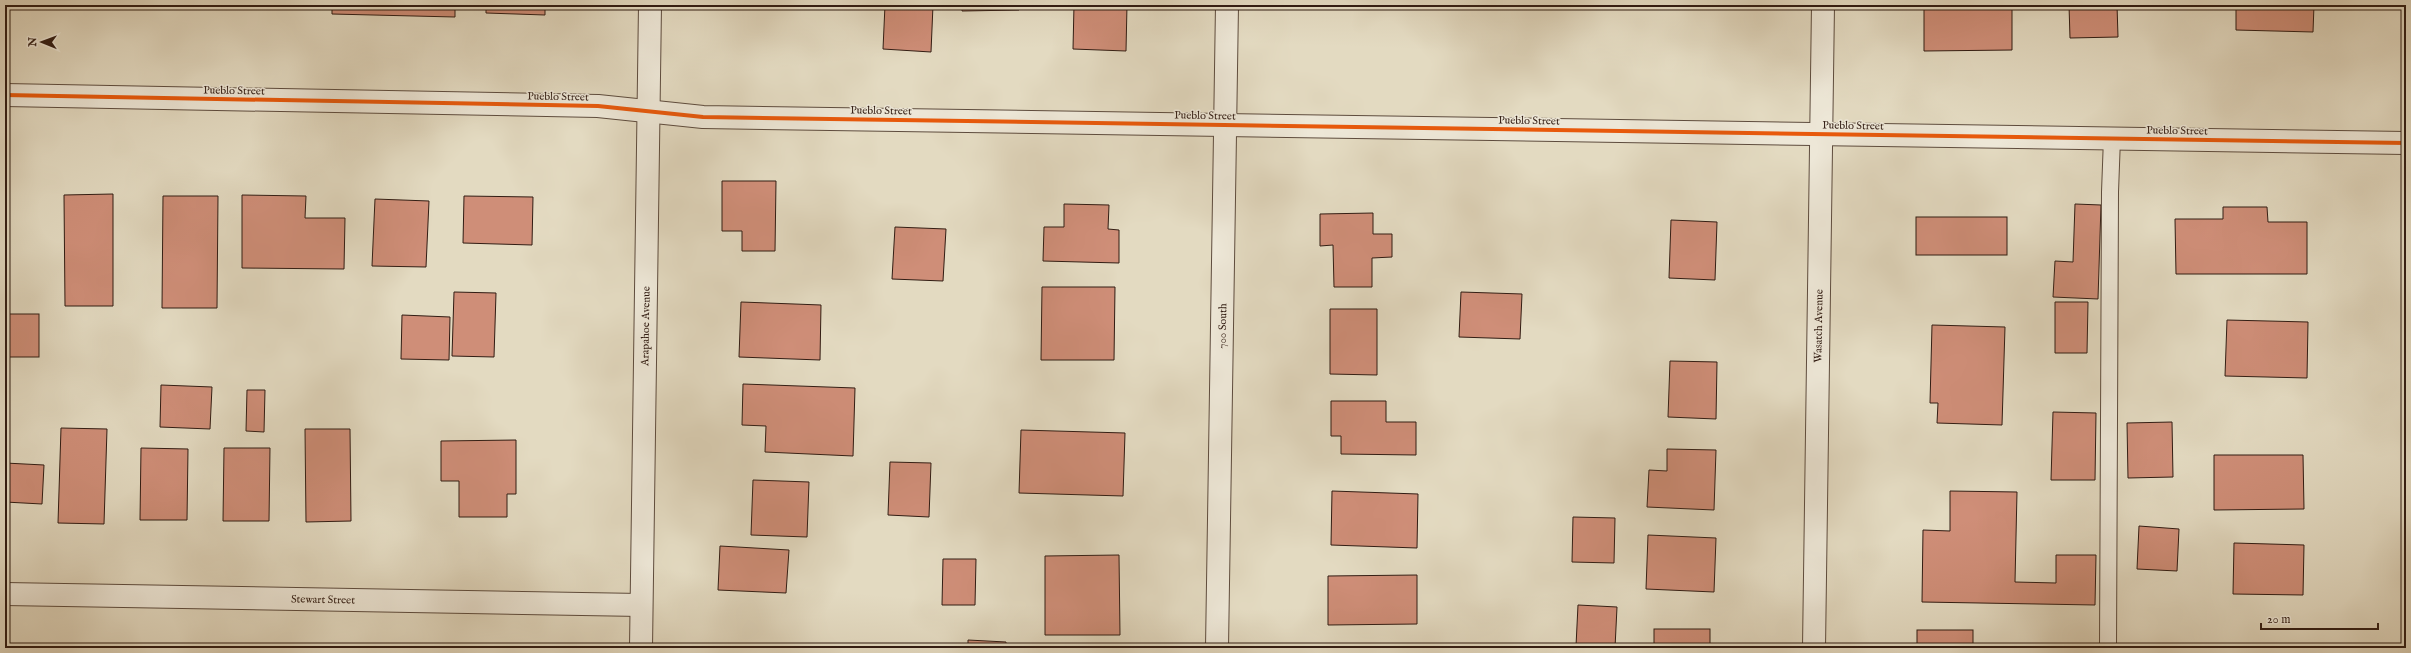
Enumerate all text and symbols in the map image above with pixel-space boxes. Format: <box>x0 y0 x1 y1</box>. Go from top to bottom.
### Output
north arrow <box>22 22 62 62</box>
text: N <box>26 36 40 48</box>
street label: Pueblo Street <box>203 83 265 99</box>
street label: Pueblo Street <box>527 89 589 105</box>
street label: Pueblo Street <box>850 103 912 119</box>
street label: Pueblo Street <box>1174 108 1236 124</box>
street label: Pueblo Street <box>1498 113 1560 129</box>
street label: Pueblo Street <box>1822 118 1884 134</box>
street label: Pueblo Street <box>2146 123 2208 139</box>
street label: Arapahoe Avenue <box>638 286 654 367</box>
street label: Wasatch Avenue <box>1811 289 1827 363</box>
street label: 700 South <box>1216 303 1230 349</box>
street label: Stewart Street <box>291 592 355 608</box>
scale bar <box>2261 605 2378 631</box>
text: 20 m <box>2267 612 2290 627</box>

